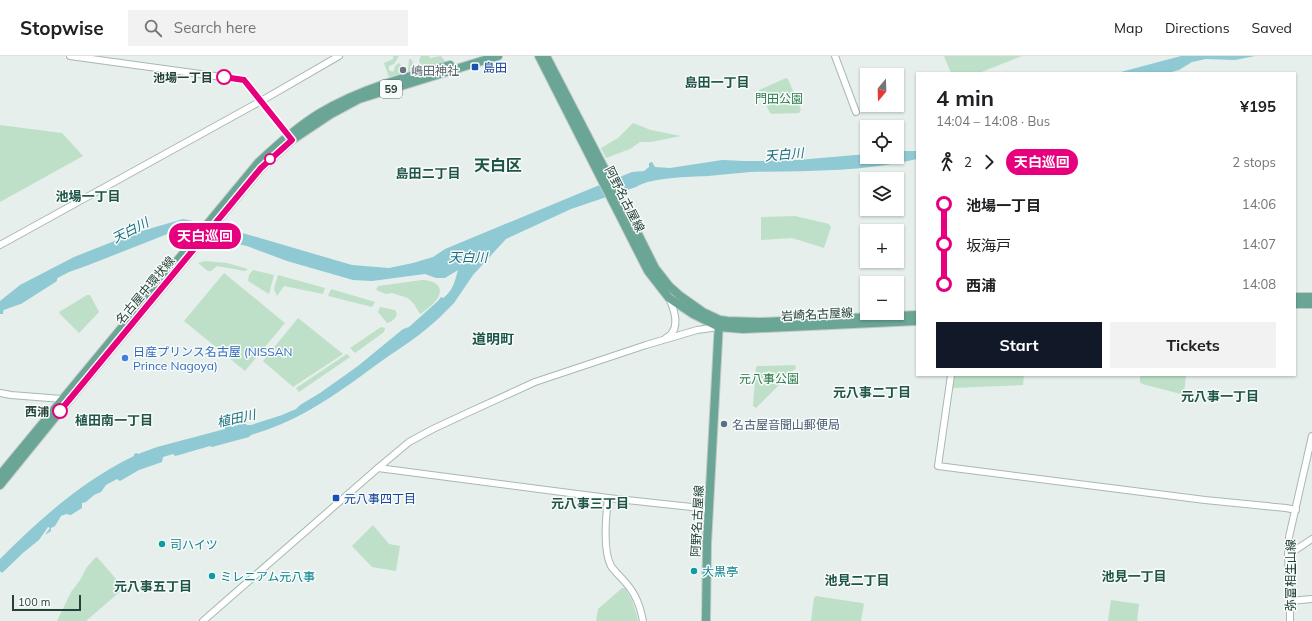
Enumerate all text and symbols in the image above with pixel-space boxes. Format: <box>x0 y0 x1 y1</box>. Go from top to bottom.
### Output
search box <box>128 10 408 46</box>
text: Stopwise <box>20 16 104 40</box>
icon: search <box>142 17 164 39</box>
text: Search here <box>174 18 256 37</box>
text: Map <box>1114 19 1143 37</box>
text: Directions <box>1165 19 1230 37</box>
text: Saved <box>1252 19 1292 37</box>
place label: 島田 <box>483 60 507 75</box>
marker: 島田 <box>470 62 480 72</box>
place label: 嶋田神社 <box>411 63 459 78</box>
marker: 嶋田神社 <box>398 65 408 75</box>
north arrow <box>860 68 904 112</box>
map controls <box>860 68 904 320</box>
marker: 池場一丁目 <box>216 69 232 85</box>
place label: 池場一丁目 <box>153 70 213 85</box>
district label: 島田一丁目 <box>684 74 750 90</box>
road number: 59 <box>380 80 402 98</box>
text: 4 min <box>936 84 994 112</box>
park label: 門田公園 <box>755 91 803 106</box>
text: ¥195 <box>1240 97 1276 116</box>
text: 14:04 – 14:08 · Bus <box>936 113 1050 129</box>
button: locate <box>860 120 904 164</box>
water label: 天白川 <box>764 144 806 164</box>
icon: walk <box>936 151 958 173</box>
icon: forward <box>978 151 1000 173</box>
unlabelled marker <box>264 153 276 165</box>
text: 天白巡回 <box>1014 153 1070 171</box>
text: 2 <box>964 154 972 170</box>
text: 2 stops <box>1232 154 1276 170</box>
district label: 天白区 <box>474 155 522 175</box>
street label: 阿野名古屋線 <box>602 164 648 234</box>
district label: 島田二丁目 <box>395 165 461 181</box>
button: layers <box>860 172 904 216</box>
district label: 池場一丁目 <box>55 188 121 204</box>
text: 池場一丁目 <box>966 196 1041 215</box>
text: 14:06 <box>1242 196 1276 212</box>
water label: 天白川 <box>109 213 153 246</box>
line badge: 天白巡回 <box>177 223 233 249</box>
button: + <box>860 224 904 268</box>
text: 天白巡回 <box>177 227 233 245</box>
text: 坂海戸 <box>966 236 1011 255</box>
text: 14:07 <box>1242 236 1276 252</box>
water label: 天白川 <box>448 249 489 265</box>
street label: 名古屋中環状線 <box>112 253 178 327</box>
button: − <box>860 276 904 320</box>
text: 西浦 <box>966 276 996 295</box>
text: 14:08 <box>1242 276 1276 292</box>
street label: 岩崎名古屋線 <box>781 305 853 323</box>
button: Start <box>936 322 1102 368</box>
button: Tickets <box>1110 322 1276 368</box>
district label: 道明町 <box>472 330 514 348</box>
place label: 日産プリンス名古屋 (NISSAN Prince Nagoya) <box>133 344 293 373</box>
marker: 日産プリンス名古屋 (NISSAN Prince Nagoya) <box>120 353 130 363</box>
park label: 元八事公園 <box>739 371 799 386</box>
district label: 元八事二丁目 <box>833 384 911 400</box>
district label: 元八事一丁目 <box>1181 388 1259 404</box>
marker: 西浦 <box>52 403 68 419</box>
place label: 西浦 <box>25 404 49 419</box>
water label: 植田川 <box>215 406 259 430</box>
district label: 植田南一丁目 <box>75 412 153 428</box>
place label: 名古屋音聞山郵便局 <box>732 417 840 432</box>
marker: 名古屋音聞山郵便局 <box>719 419 729 429</box>
street label: 阿野名古屋線 <box>688 485 706 557</box>
place label: 元八事四丁目 <box>344 491 416 506</box>
marker: 元八事四丁目 <box>331 493 341 503</box>
district label: 元八事三丁目 <box>551 495 629 511</box>
place label: 司ハイツ <box>170 537 218 552</box>
marker: 司ハイツ <box>157 539 167 549</box>
street label: 弥富相生山線 <box>1283 539 1298 611</box>
place label: 大黒亭 <box>702 564 738 579</box>
marker: 大黒亭 <box>689 566 699 576</box>
district label: 池見一丁目 <box>1101 568 1167 584</box>
place label: ミレニアム元八事 <box>220 569 315 584</box>
marker: ミレニアム元八事 <box>207 571 217 581</box>
district label: 池見二丁目 <box>824 572 890 588</box>
district label: 元八事五丁目 <box>114 578 192 594</box>
scale bar <box>12 593 81 612</box>
text: 100 m <box>18 595 50 609</box>

